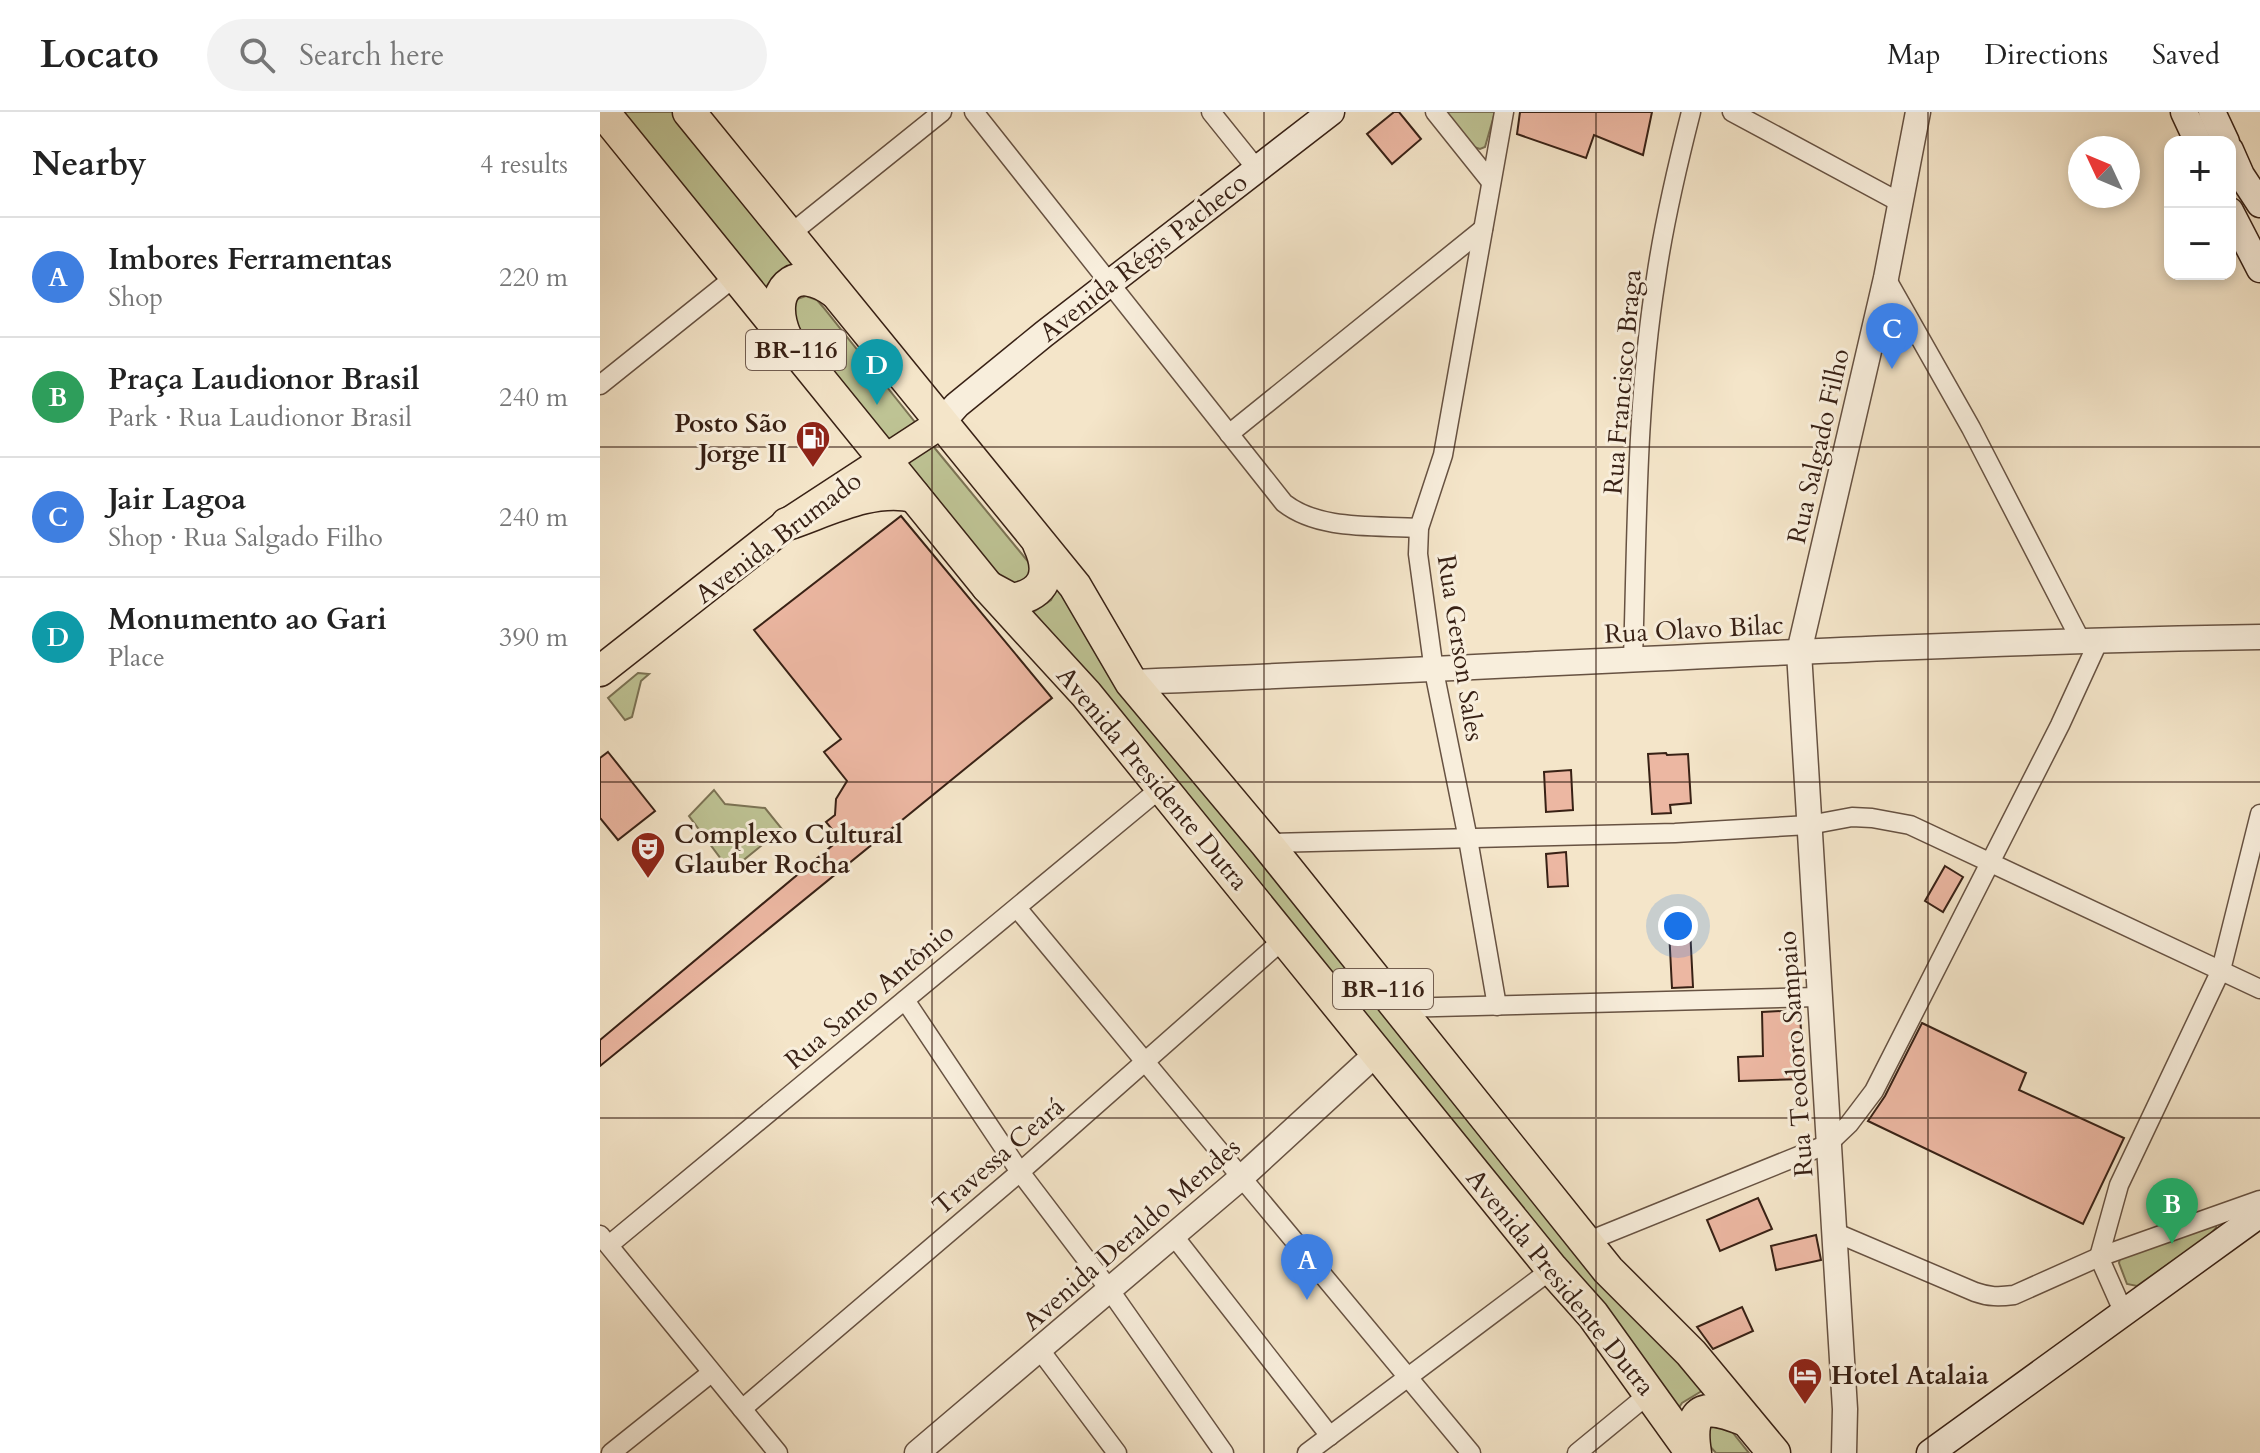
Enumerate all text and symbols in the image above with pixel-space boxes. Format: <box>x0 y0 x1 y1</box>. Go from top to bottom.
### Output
search box <box>207 19 767 91</box>
text: Locato <box>40 29 159 81</box>
icon: search <box>235 33 279 77</box>
text: Search here <box>299 35 444 76</box>
text: Map <box>1887 36 1941 74</box>
text: Directions <box>1985 36 2108 74</box>
text: Saved <box>2152 36 2220 74</box>
north arrow <box>2068 136 2140 208</box>
map controls <box>2164 136 2236 280</box>
button: + <box>2164 136 2236 208</box>
text: Nearby <box>32 141 147 187</box>
text: 4 results <box>480 147 568 182</box>
street label: Avenida Régis Pacheco <box>1032 165 1255 350</box>
button: − <box>2164 208 2236 280</box>
text: Imbores Ferramentas <box>108 239 392 280</box>
text: A <box>48 260 68 295</box>
text: 220 m <box>499 260 568 295</box>
street label: Rua Francisco Braga <box>1595 268 1650 496</box>
text: Shop <box>108 280 163 315</box>
pin: C <box>1866 303 1918 369</box>
road number: BR-116 <box>746 330 846 370</box>
pin: D <box>851 339 903 405</box>
street label: Rua Salgado Filho <box>1779 345 1858 547</box>
text: Praça Laudionor Brasil <box>108 359 420 400</box>
text: B <box>49 380 67 415</box>
text: 240 m <box>499 380 568 415</box>
text: Park · Rua Laudionor Brasil <box>108 400 412 435</box>
place label: Posto São Jorge II <box>674 406 787 471</box>
fuel station icon: Posto São Jorge II <box>794 419 832 469</box>
street label: Avenida Brumado <box>688 463 869 612</box>
text: Jair Lagoa <box>108 479 246 520</box>
text: C <box>48 500 68 535</box>
text: 240 m <box>499 500 568 535</box>
text: Shop · Rua Salgado Filho <box>108 520 383 555</box>
street label: Rua Gerson Sales <box>1428 552 1493 744</box>
text: Monumento ao Gari <box>108 599 387 640</box>
street label: Rua Olavo Bilac <box>1603 607 1785 652</box>
text: D <box>47 620 69 655</box>
text: 390 m <box>499 620 568 655</box>
text: Place <box>108 640 165 675</box>
street label: Avenida Presidente Dutra <box>1049 659 1257 898</box>
place label: Complexo Cultural Glauber Rocha <box>674 817 903 882</box>
theatre icon: Complexo Cultural Glauber Rocha <box>629 830 667 880</box>
your location <box>1658 906 1698 946</box>
street label: Rua Santo Antônio <box>777 915 961 1077</box>
street label: Rua Teodoro Sampaio <box>1769 930 1822 1178</box>
road number: BR-116 <box>1333 969 1433 1009</box>
street label: Travessa Ceará <box>925 1089 1072 1223</box>
street label: Avenida Deraldo Mendes <box>1015 1130 1248 1339</box>
street label: Avenida Presidente Dutra <box>1458 1162 1663 1403</box>
pin: B <box>2146 1178 2198 1244</box>
pin: A <box>1281 1234 1333 1300</box>
hotel icon: Hotel Atalaia <box>1786 1356 1824 1406</box>
place label: Hotel Atalaia <box>1831 1358 1989 1393</box>

